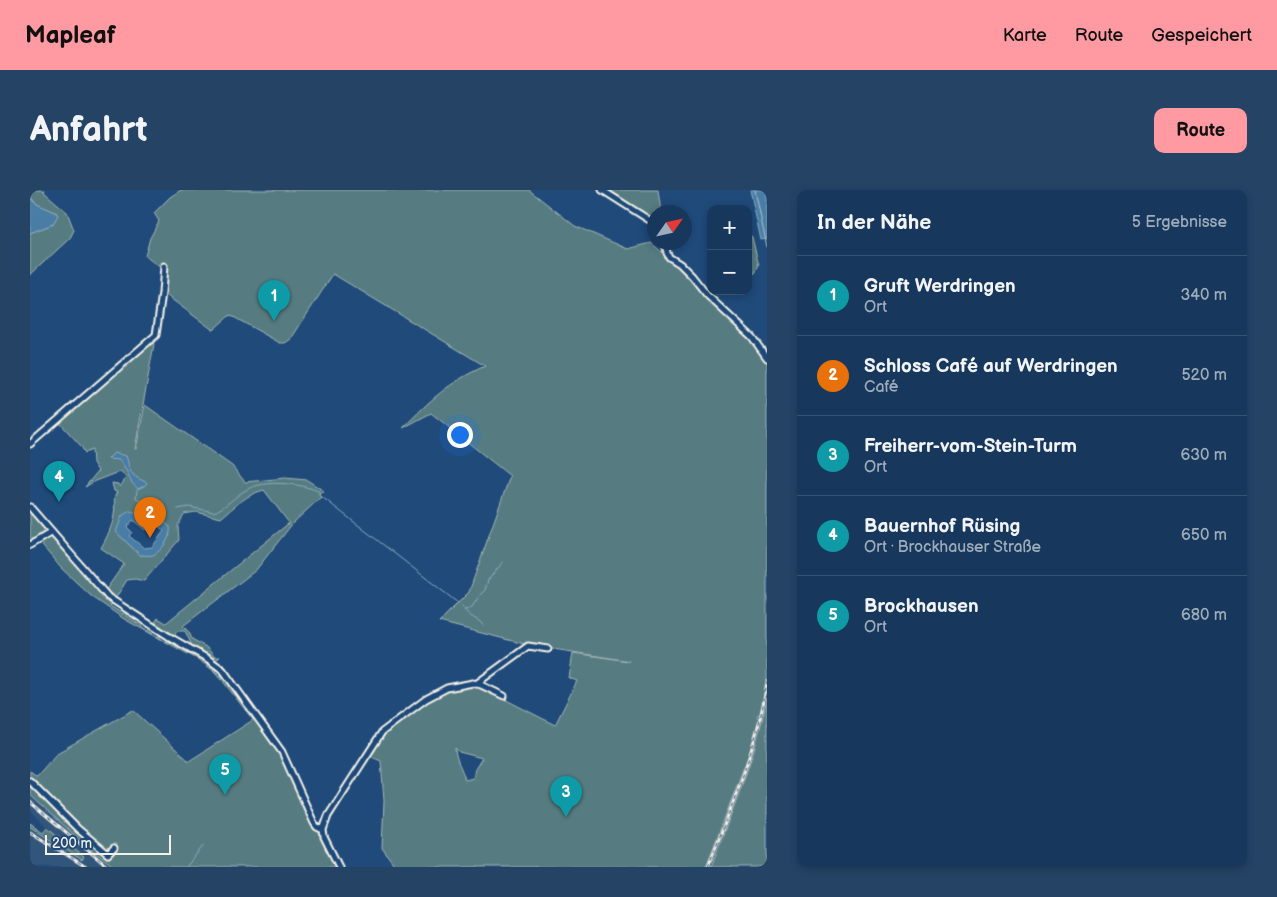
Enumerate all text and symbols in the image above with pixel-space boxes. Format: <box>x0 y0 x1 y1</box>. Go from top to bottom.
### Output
text: Mapleaf <box>25 21 116 50</box>
text: Karte <box>1003 25 1047 46</box>
text: Route <box>1075 25 1123 46</box>
text: Gespeichert <box>1151 25 1252 46</box>
button: Route <box>1154 108 1247 153</box>
text: Anfahrt <box>30 109 148 152</box>
north arrow <box>647 205 692 250</box>
map controls <box>707 205 752 295</box>
button: + <box>707 205 752 250</box>
text: In der Nähe <box>817 210 931 235</box>
text: 5 Ergebnisse <box>1132 213 1227 232</box>
button: − <box>707 250 752 295</box>
text: Gruft Werdringen <box>864 275 1016 298</box>
pin: 1 <box>258 280 290 321</box>
text: 1 <box>830 286 836 305</box>
text: 340 m <box>1180 286 1227 305</box>
text: Ort <box>864 298 887 317</box>
text: Schloss Café auf Werdringen <box>864 355 1118 378</box>
text: 2 <box>828 366 838 385</box>
text: 520 m <box>1181 366 1227 385</box>
text: Café <box>864 378 898 397</box>
your location <box>447 422 473 448</box>
text: Freiherr-vom-Stein-Turm <box>864 435 1077 458</box>
text: 3 <box>828 446 838 465</box>
text: 630 m <box>1180 446 1227 465</box>
text: Ort <box>864 458 887 477</box>
pin: 4 <box>43 461 75 502</box>
pin: 2 <box>134 497 166 538</box>
text: Bauernhof Rüsing <box>864 515 1020 538</box>
text: 4 <box>828 526 838 545</box>
text: 650 m <box>1181 526 1227 545</box>
text: Ort · Brockhauser Straße <box>864 538 1041 557</box>
text: Brockhausen <box>864 595 979 618</box>
text: 5 <box>828 606 838 625</box>
text: 680 m <box>1181 606 1227 625</box>
text: Ort <box>864 618 887 637</box>
pin: 5 <box>209 754 241 795</box>
pin: 3 <box>550 776 582 817</box>
scale bar <box>45 832 171 855</box>
text: 200 m <box>52 835 92 852</box>

